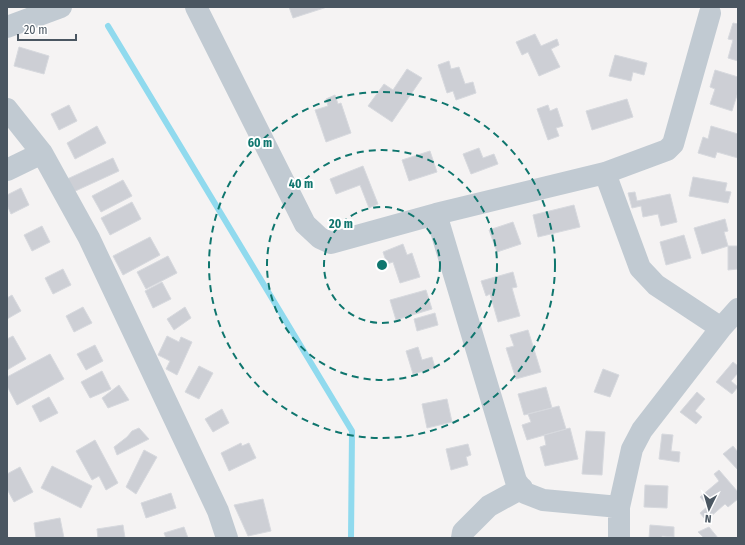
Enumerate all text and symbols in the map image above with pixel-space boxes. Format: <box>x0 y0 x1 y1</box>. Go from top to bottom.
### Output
scale bar <box>18 16 76 42</box>
text: 20 m <box>24 23 48 37</box>
text: 60 m <box>248 136 272 150</box>
text: 40 m <box>289 177 313 191</box>
text: 20 m <box>328 217 353 231</box>
centre of rings <box>375 258 389 272</box>
north arrow <box>689 489 729 529</box>
text: N <box>704 512 712 525</box>

